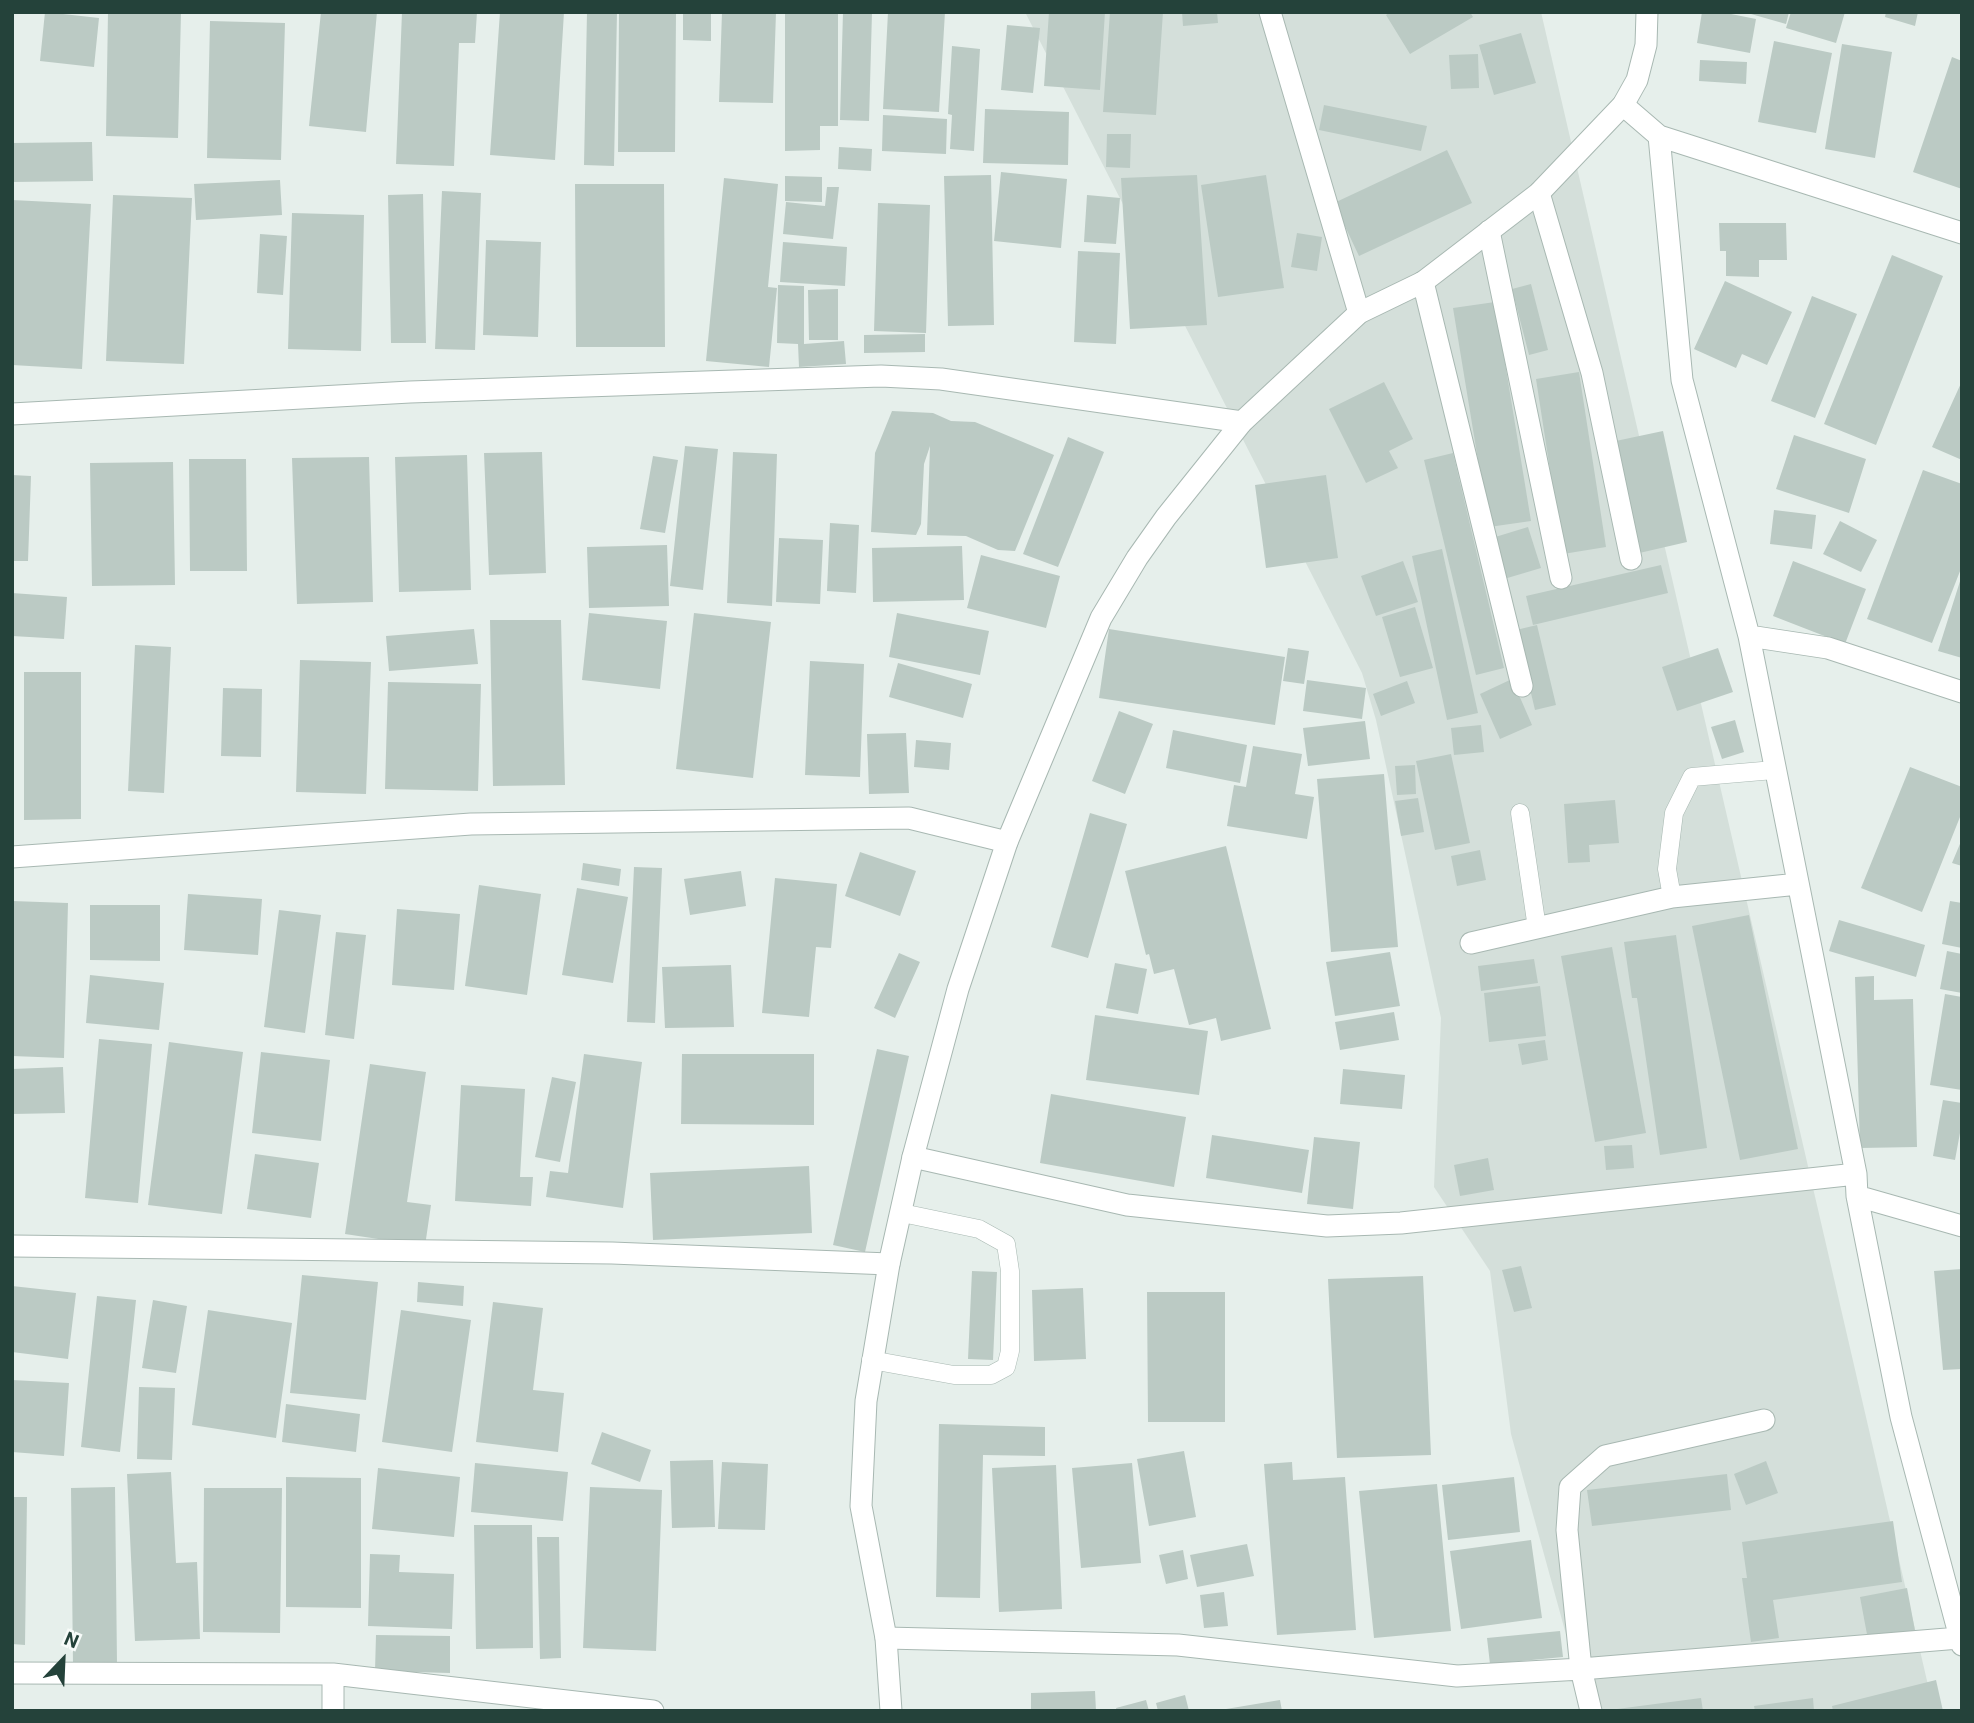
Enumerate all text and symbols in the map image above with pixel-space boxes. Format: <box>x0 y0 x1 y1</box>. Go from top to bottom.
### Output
north arrow <box>28 1625 98 1695</box>
text: N <box>61 1627 82 1653</box>

